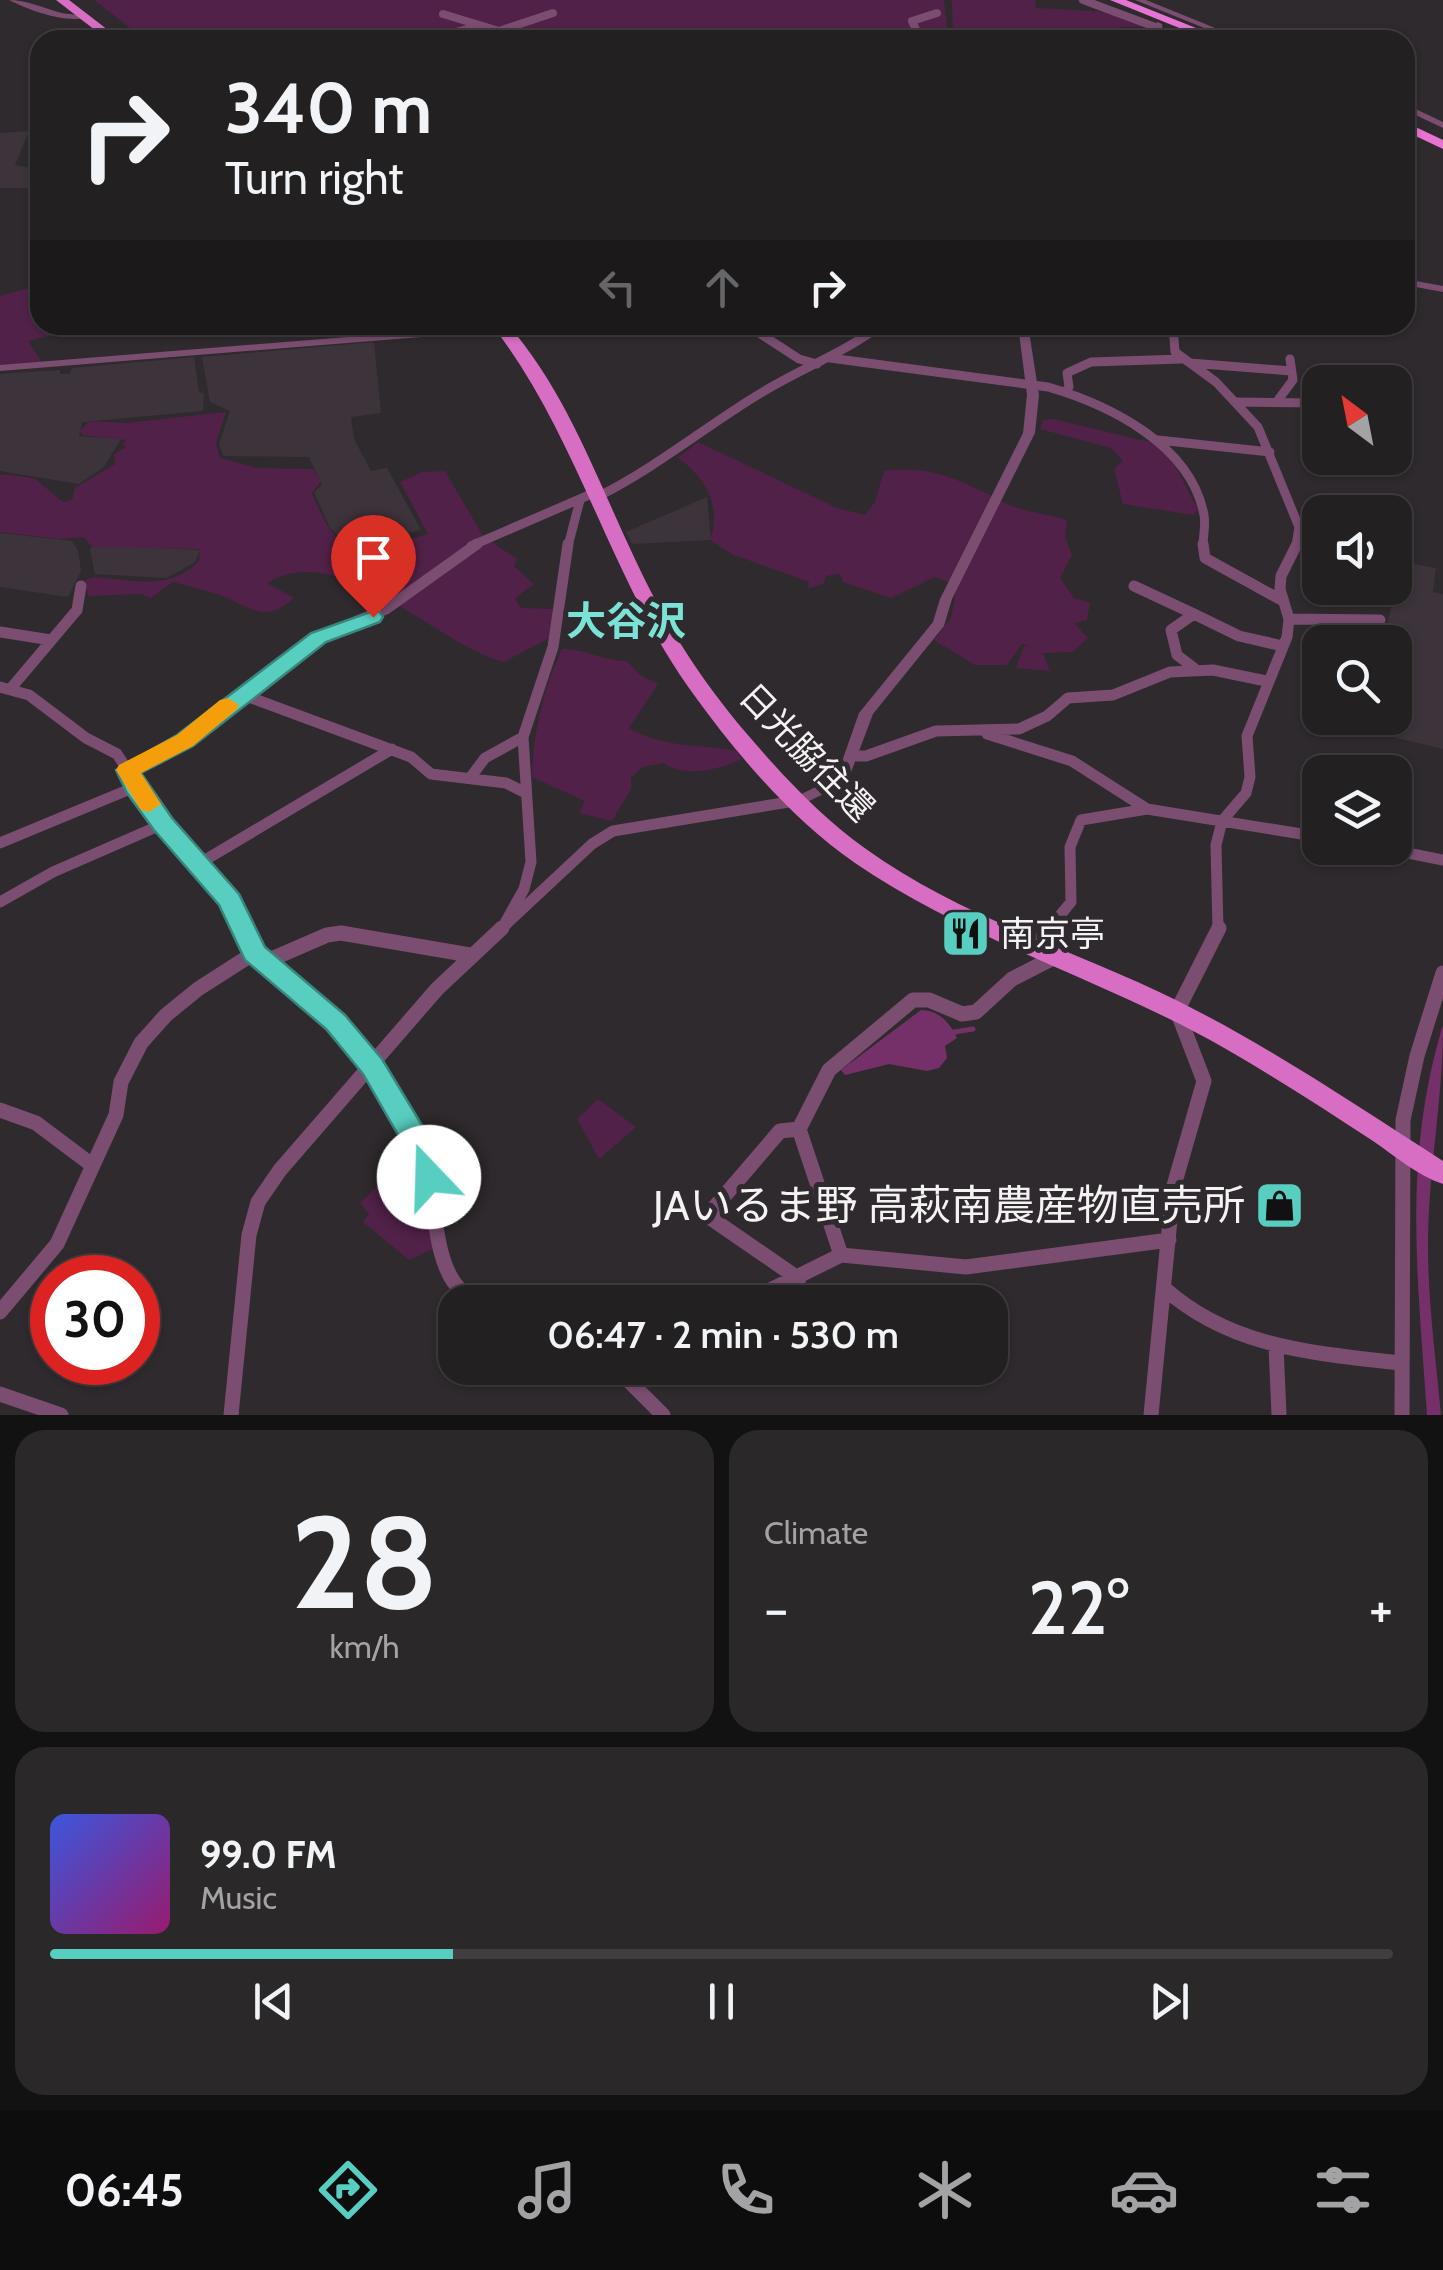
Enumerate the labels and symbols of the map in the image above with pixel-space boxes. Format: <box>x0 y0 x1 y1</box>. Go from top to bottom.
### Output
north arrow <box>1302 365 1412 475</box>
pin <box>331 515 416 618</box>
district label: 大谷沢 <box>566 596 686 645</box>
street label: 日光脇往還 <box>731 674 883 830</box>
restaurant icon: 南京亭 <box>939 907 991 959</box>
place label: 南京亭 <box>1000 912 1105 955</box>
position arrow <box>377 1125 481 1229</box>
place label: JAいるま野 高萩南農産物直売所 <box>652 1179 1245 1231</box>
shop icon: JAいるま野 高萩南農産物直売所 <box>1254 1179 1306 1231</box>
speed limit sign: 30 <box>30 1255 160 1385</box>

